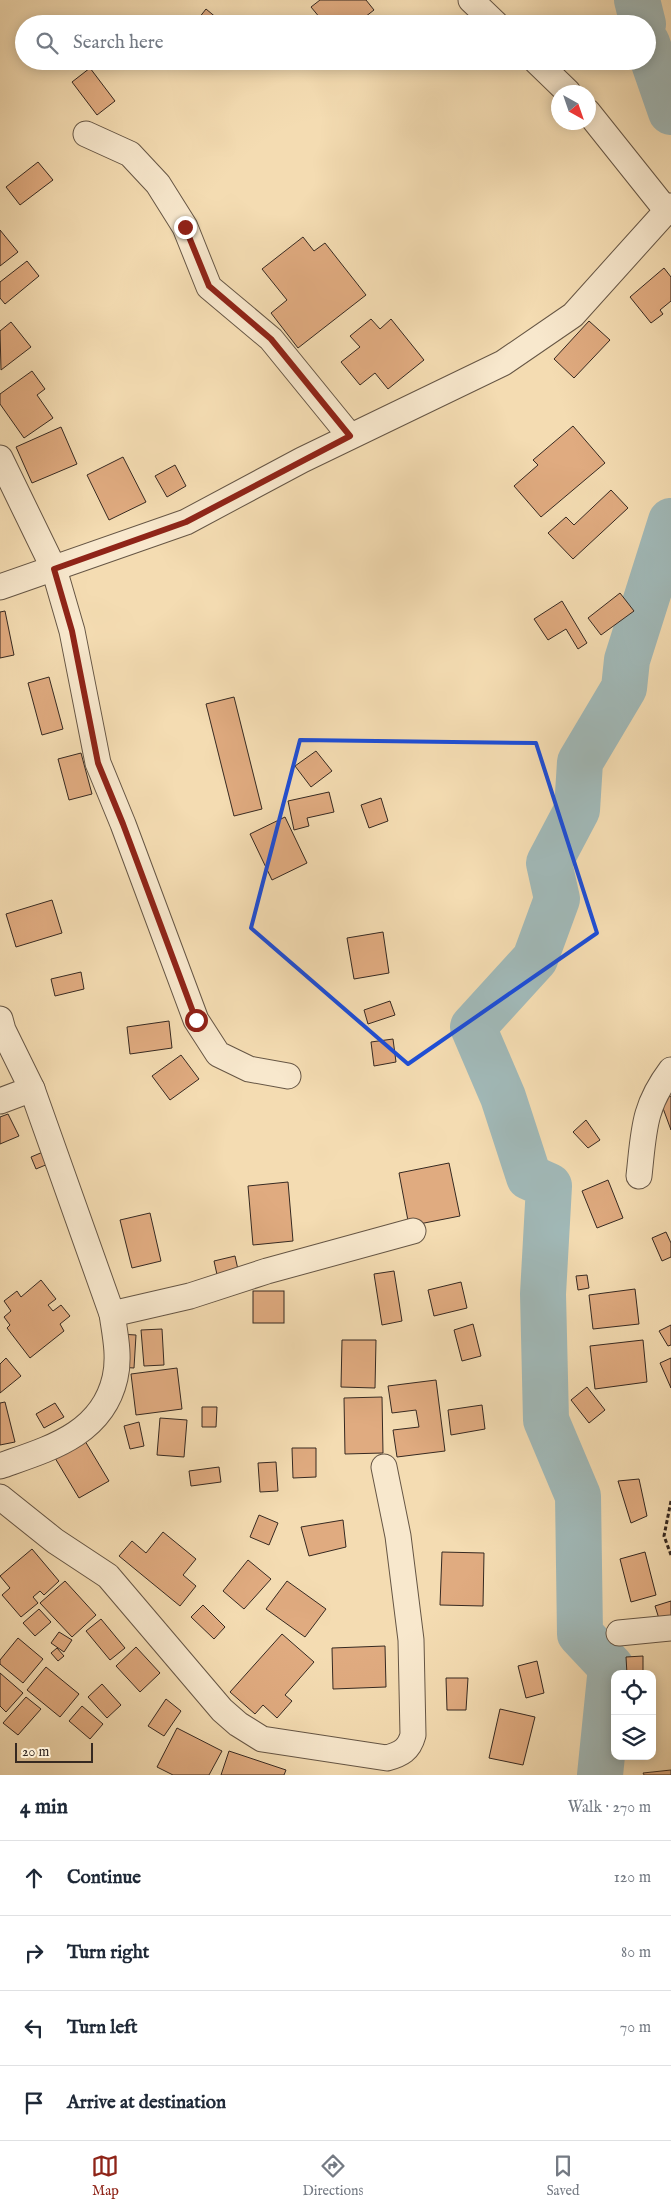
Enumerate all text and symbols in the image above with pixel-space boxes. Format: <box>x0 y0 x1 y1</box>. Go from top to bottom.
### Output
search box <box>15 15 656 70</box>
icon: search <box>33 29 61 57</box>
text: Search here <box>73 31 164 55</box>
north arrow <box>551 85 596 130</box>
route end <box>174 216 197 239</box>
route start <box>185 1009 208 1032</box>
map controls <box>611 1670 656 1760</box>
button: locate <box>611 1670 656 1715</box>
button: layers <box>611 1715 656 1760</box>
scale bar <box>15 1740 92 1763</box>
text: 20 m <box>22 1743 49 1761</box>
text: 4 min <box>20 1794 68 1821</box>
text: Walk · 270 m <box>568 1798 651 1818</box>
icon: ahead <box>20 1864 48 1892</box>
text: Continue <box>67 1866 141 1890</box>
text: 120 m <box>614 1868 651 1888</box>
icon: right <box>20 1939 48 1967</box>
text: Turn right <box>67 1941 149 1965</box>
text: 80 m <box>621 1943 651 1963</box>
icon: left <box>20 2014 48 2042</box>
text: Turn left <box>67 2016 138 2040</box>
text: 70 m <box>620 2018 651 2038</box>
icon: arrive <box>20 2089 48 2117</box>
text: Arrive at destination <box>67 2091 226 2115</box>
tab: Map <box>91 2152 119 2200</box>
tab: Directions <box>302 2152 363 2200</box>
tab: Saved <box>546 2152 579 2200</box>

